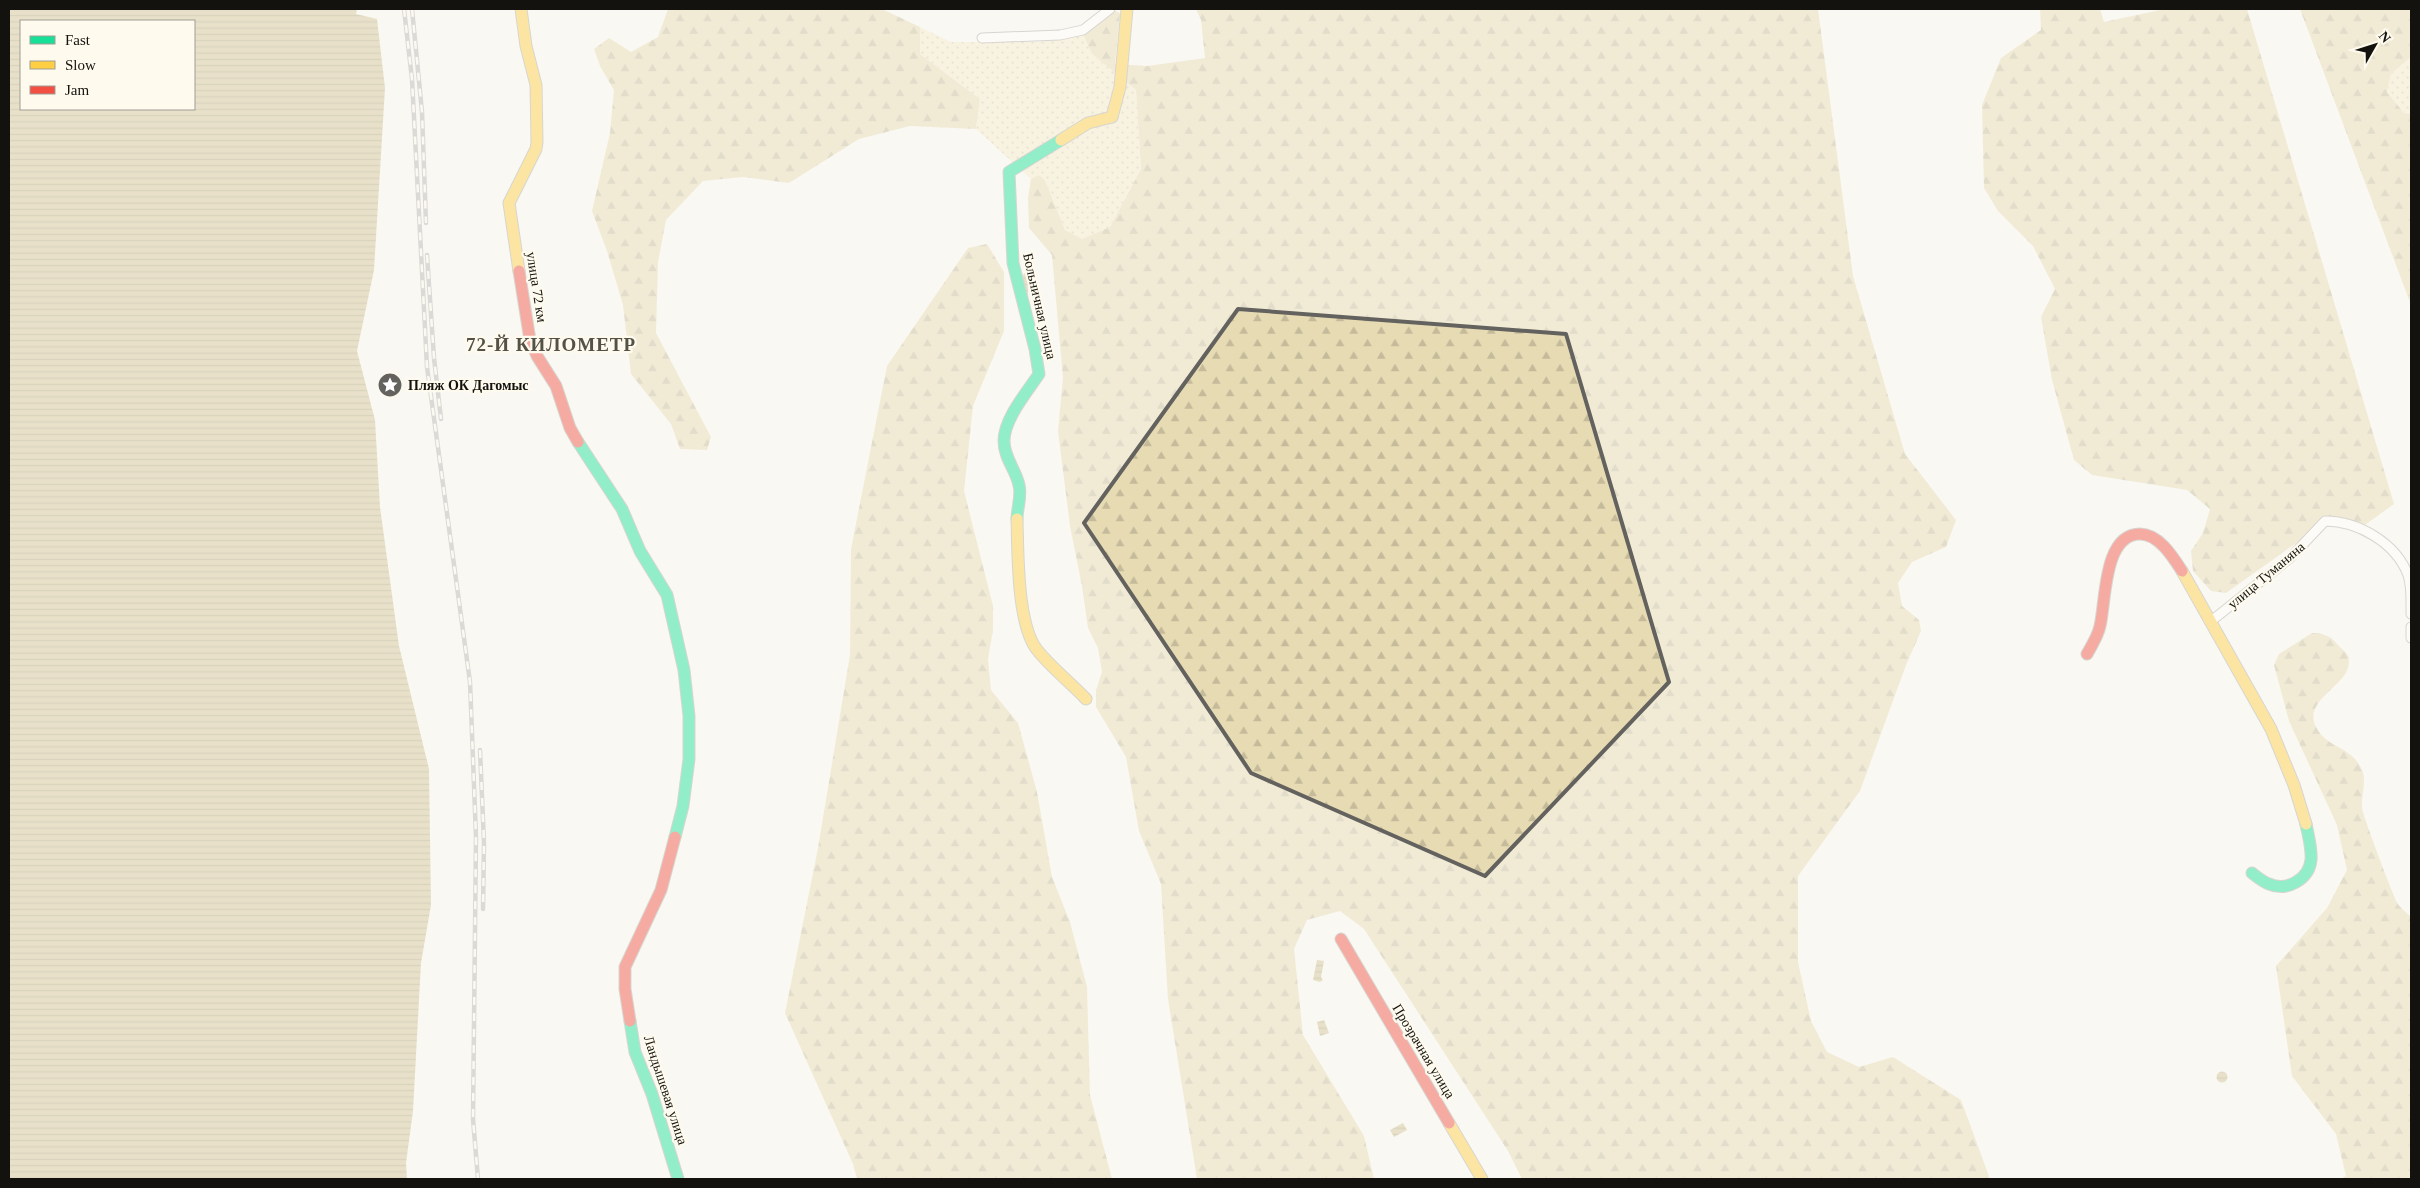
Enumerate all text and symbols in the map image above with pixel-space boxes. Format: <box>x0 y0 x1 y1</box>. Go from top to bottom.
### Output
legend <box>20 20 195 110</box>
north arrow <box>2350 20 2400 70</box>
text: N <box>2376 28 2394 46</box>
text: Fast <box>65 32 91 48</box>
text: Slow <box>65 57 96 73</box>
text: Jam <box>65 82 89 98</box>
street label: улица 72 км <box>524 251 550 324</box>
street label: Больничная улица <box>1020 252 1059 361</box>
district label: 72-Й КИЛОМЕТР <box>466 334 636 355</box>
place icon: Пляж ОК Дагомыс <box>377 372 403 398</box>
place label: Пляж ОК Дагомыс <box>408 378 529 393</box>
street label: улица Туманяна <box>2225 538 2308 612</box>
street label: Прозрачная улица <box>1389 1001 1458 1102</box>
street label: Ландышевая улица <box>641 1034 690 1147</box>

